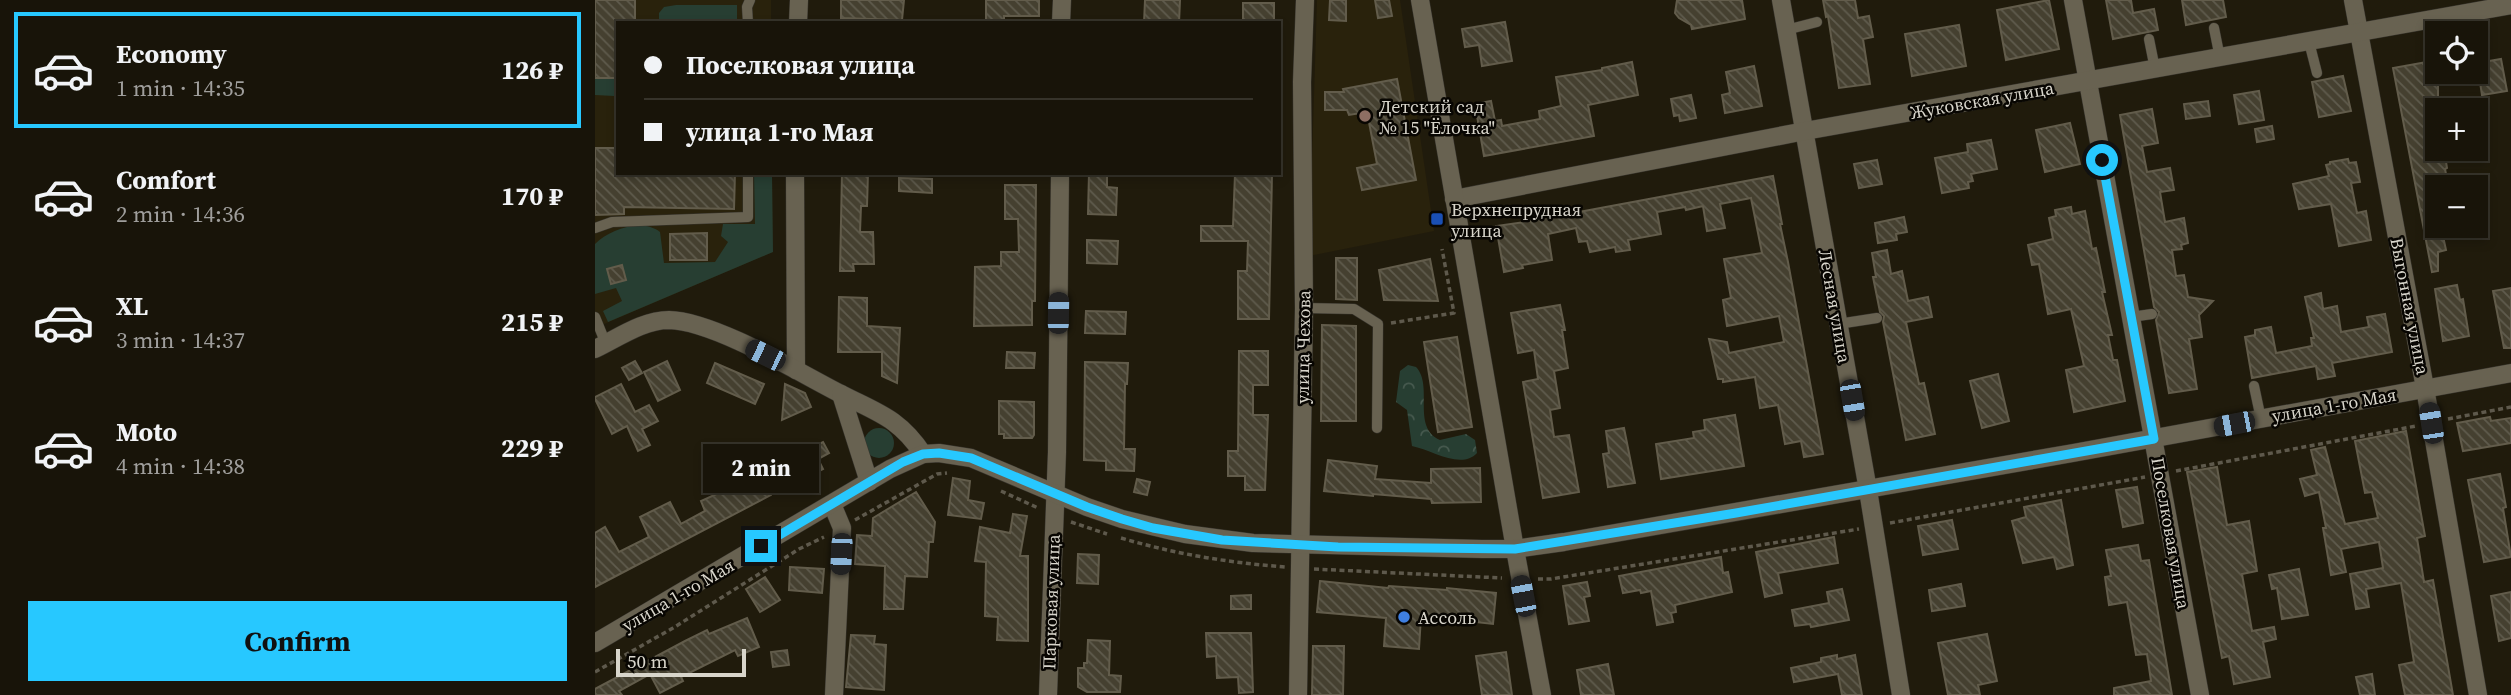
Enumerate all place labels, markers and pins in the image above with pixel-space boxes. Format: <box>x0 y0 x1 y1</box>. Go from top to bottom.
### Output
place label: Детский сад № 15 "Ёлочка" <box>1379 94 1495 140</box>
marker: Детский сад № 15 "Ёлочка" <box>1357 108 1373 124</box>
place label: Верхнепрудная улица <box>1451 197 1581 243</box>
marker: Верхнепрудная улица <box>1429 211 1445 227</box>
place label: Ассоль <box>1418 605 1476 630</box>
marker: Ассоль <box>1396 609 1412 625</box>

